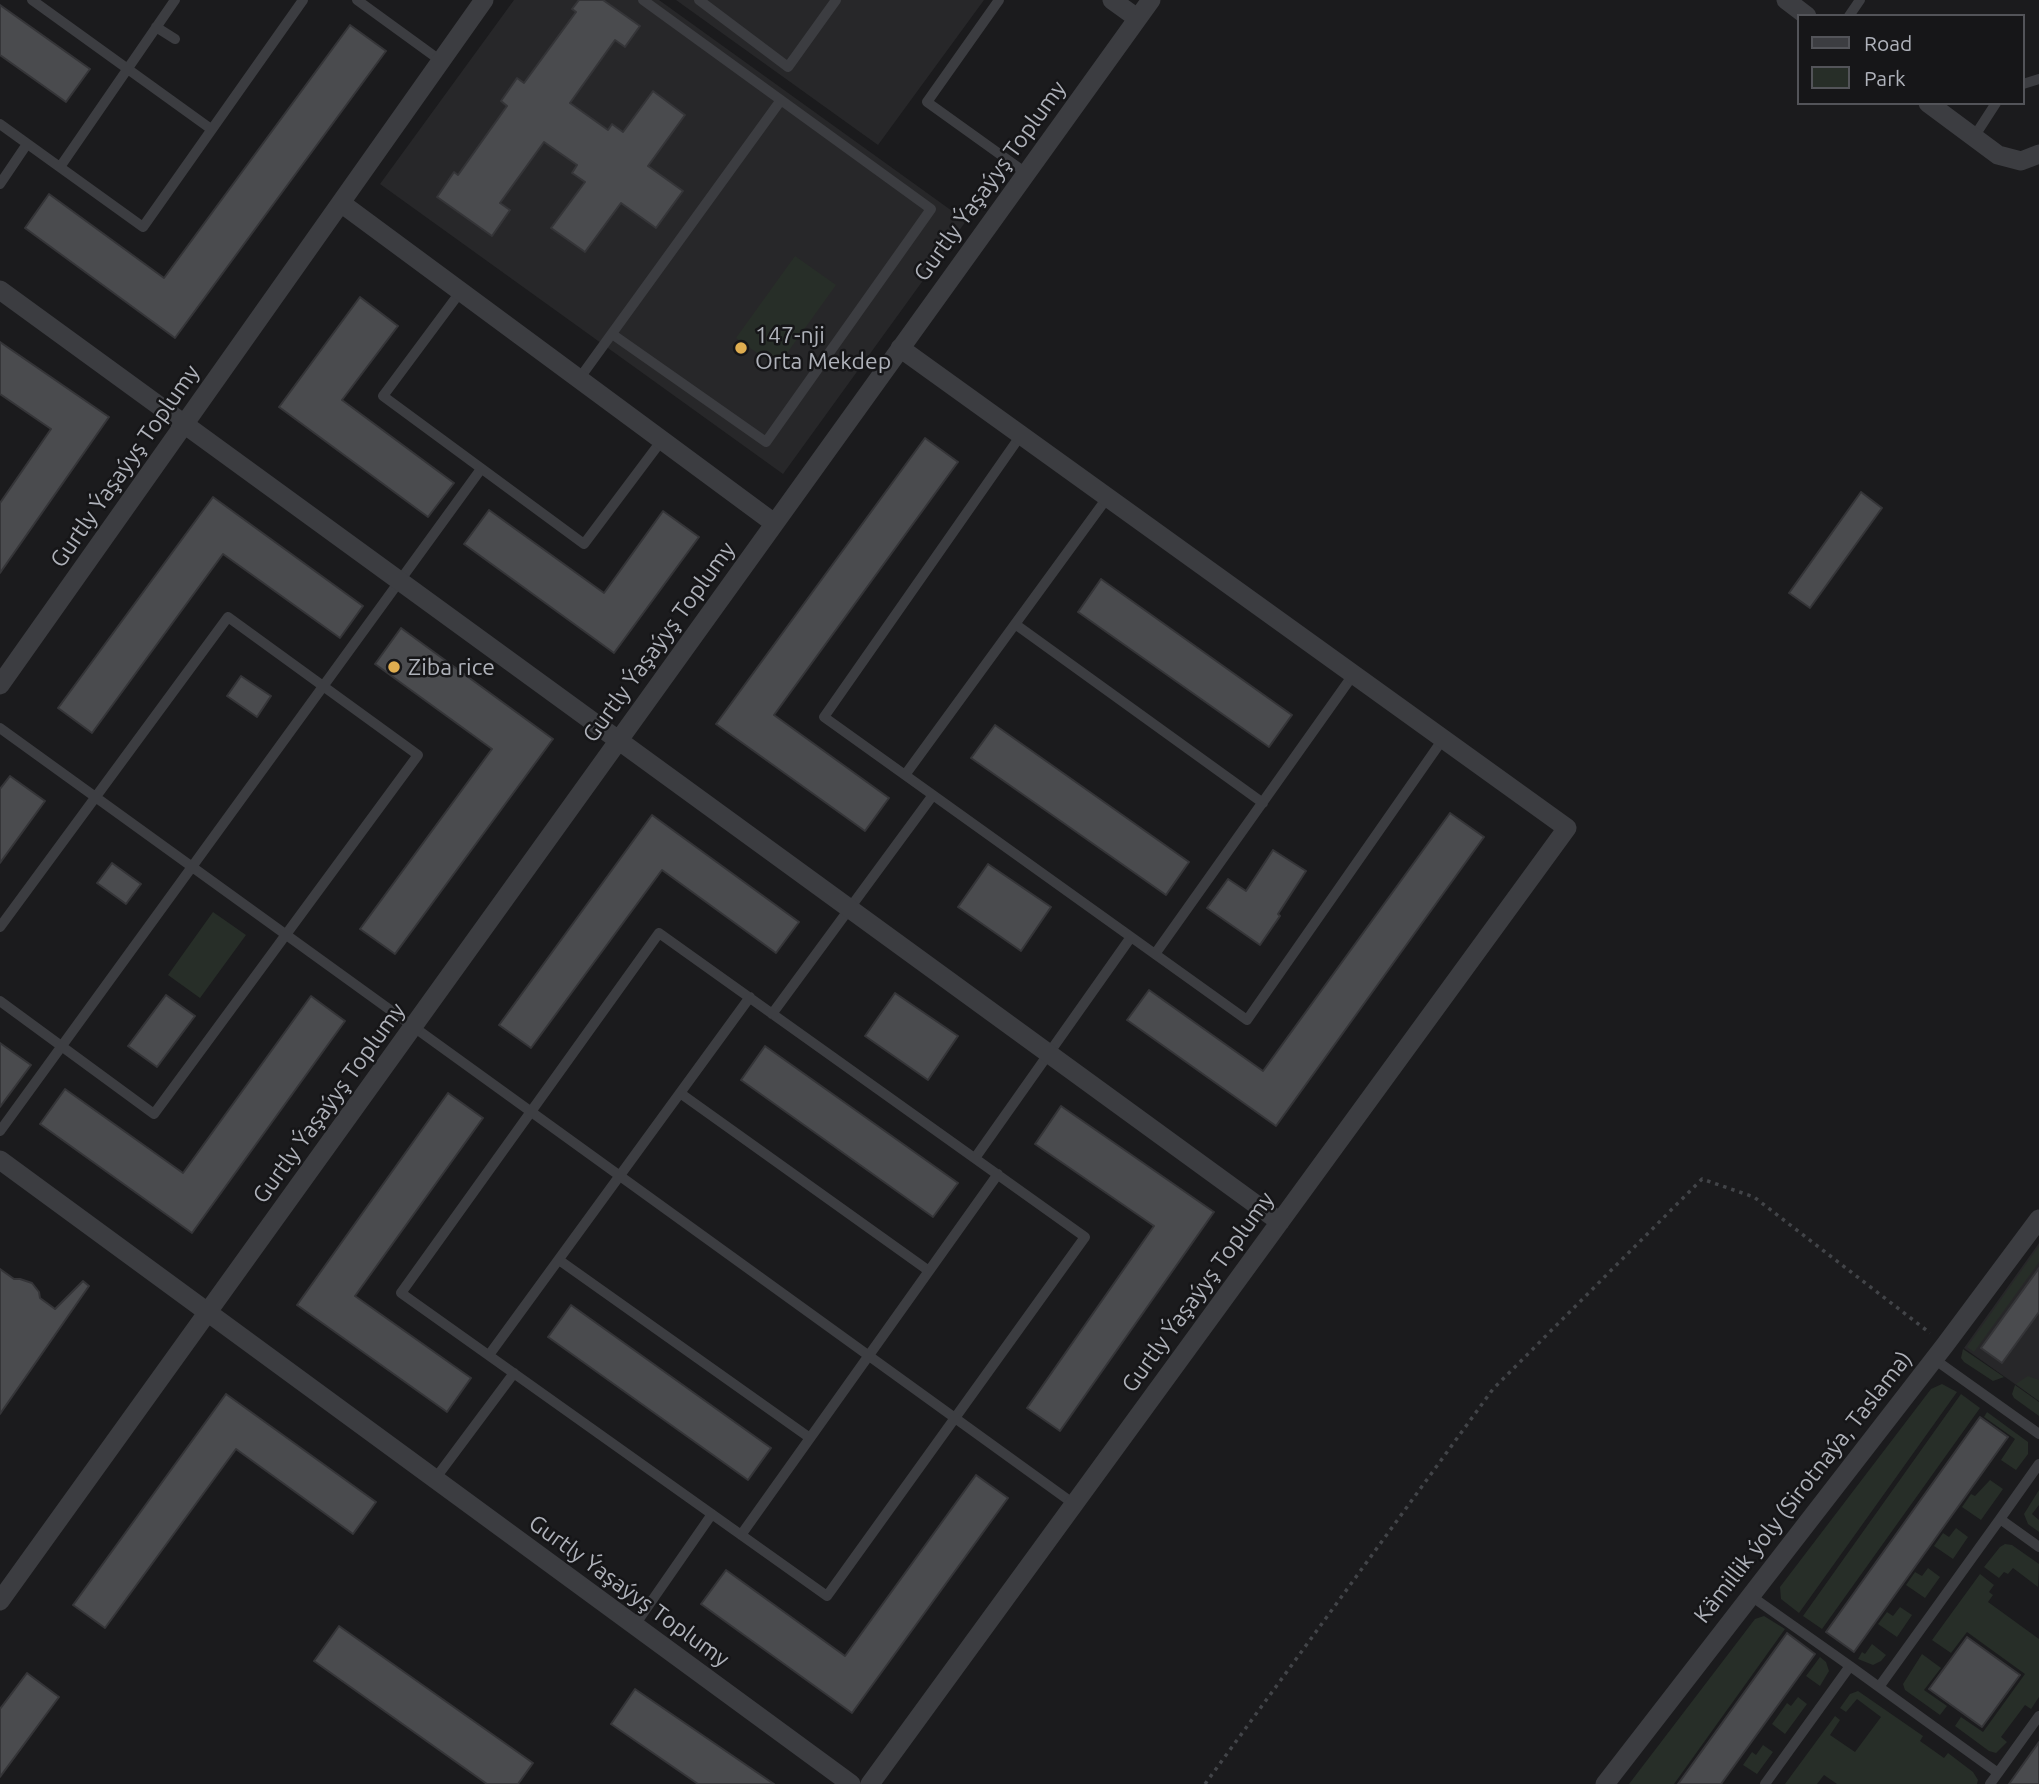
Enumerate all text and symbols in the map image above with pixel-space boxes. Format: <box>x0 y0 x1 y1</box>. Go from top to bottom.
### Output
legend <box>1798 14 2025 105</box>
text: Road <box>1864 31 1912 55</box>
text: Park <box>1864 66 1906 90</box>
street label: Gurtly Ýaşaýyş Toplumy <box>908 75 1072 287</box>
place label: 147-nji Orta Mekdep <box>755 321 891 375</box>
marker: 147-nji Orta Mekdep <box>733 340 749 356</box>
street label: Gurtly Ýaşaýyş Toplumy <box>45 359 205 573</box>
street label: Gurtly Ýaşaýyş Toplumy <box>577 536 741 748</box>
place label: Ziba rice <box>408 653 495 681</box>
marker: Ziba rice <box>386 659 402 675</box>
street label: Gurtly Ýaşaýyş Toplumy <box>247 997 411 1209</box>
street label: Gurtly Ýaşaýyş Toplumy <box>1116 1186 1280 1398</box>
street label: Kämillik ýoly (Sirotnaýa, Taslama) <box>1688 1346 1918 1628</box>
street label: Gurtly Ýaşaýyş Toplumy <box>523 1509 735 1673</box>

